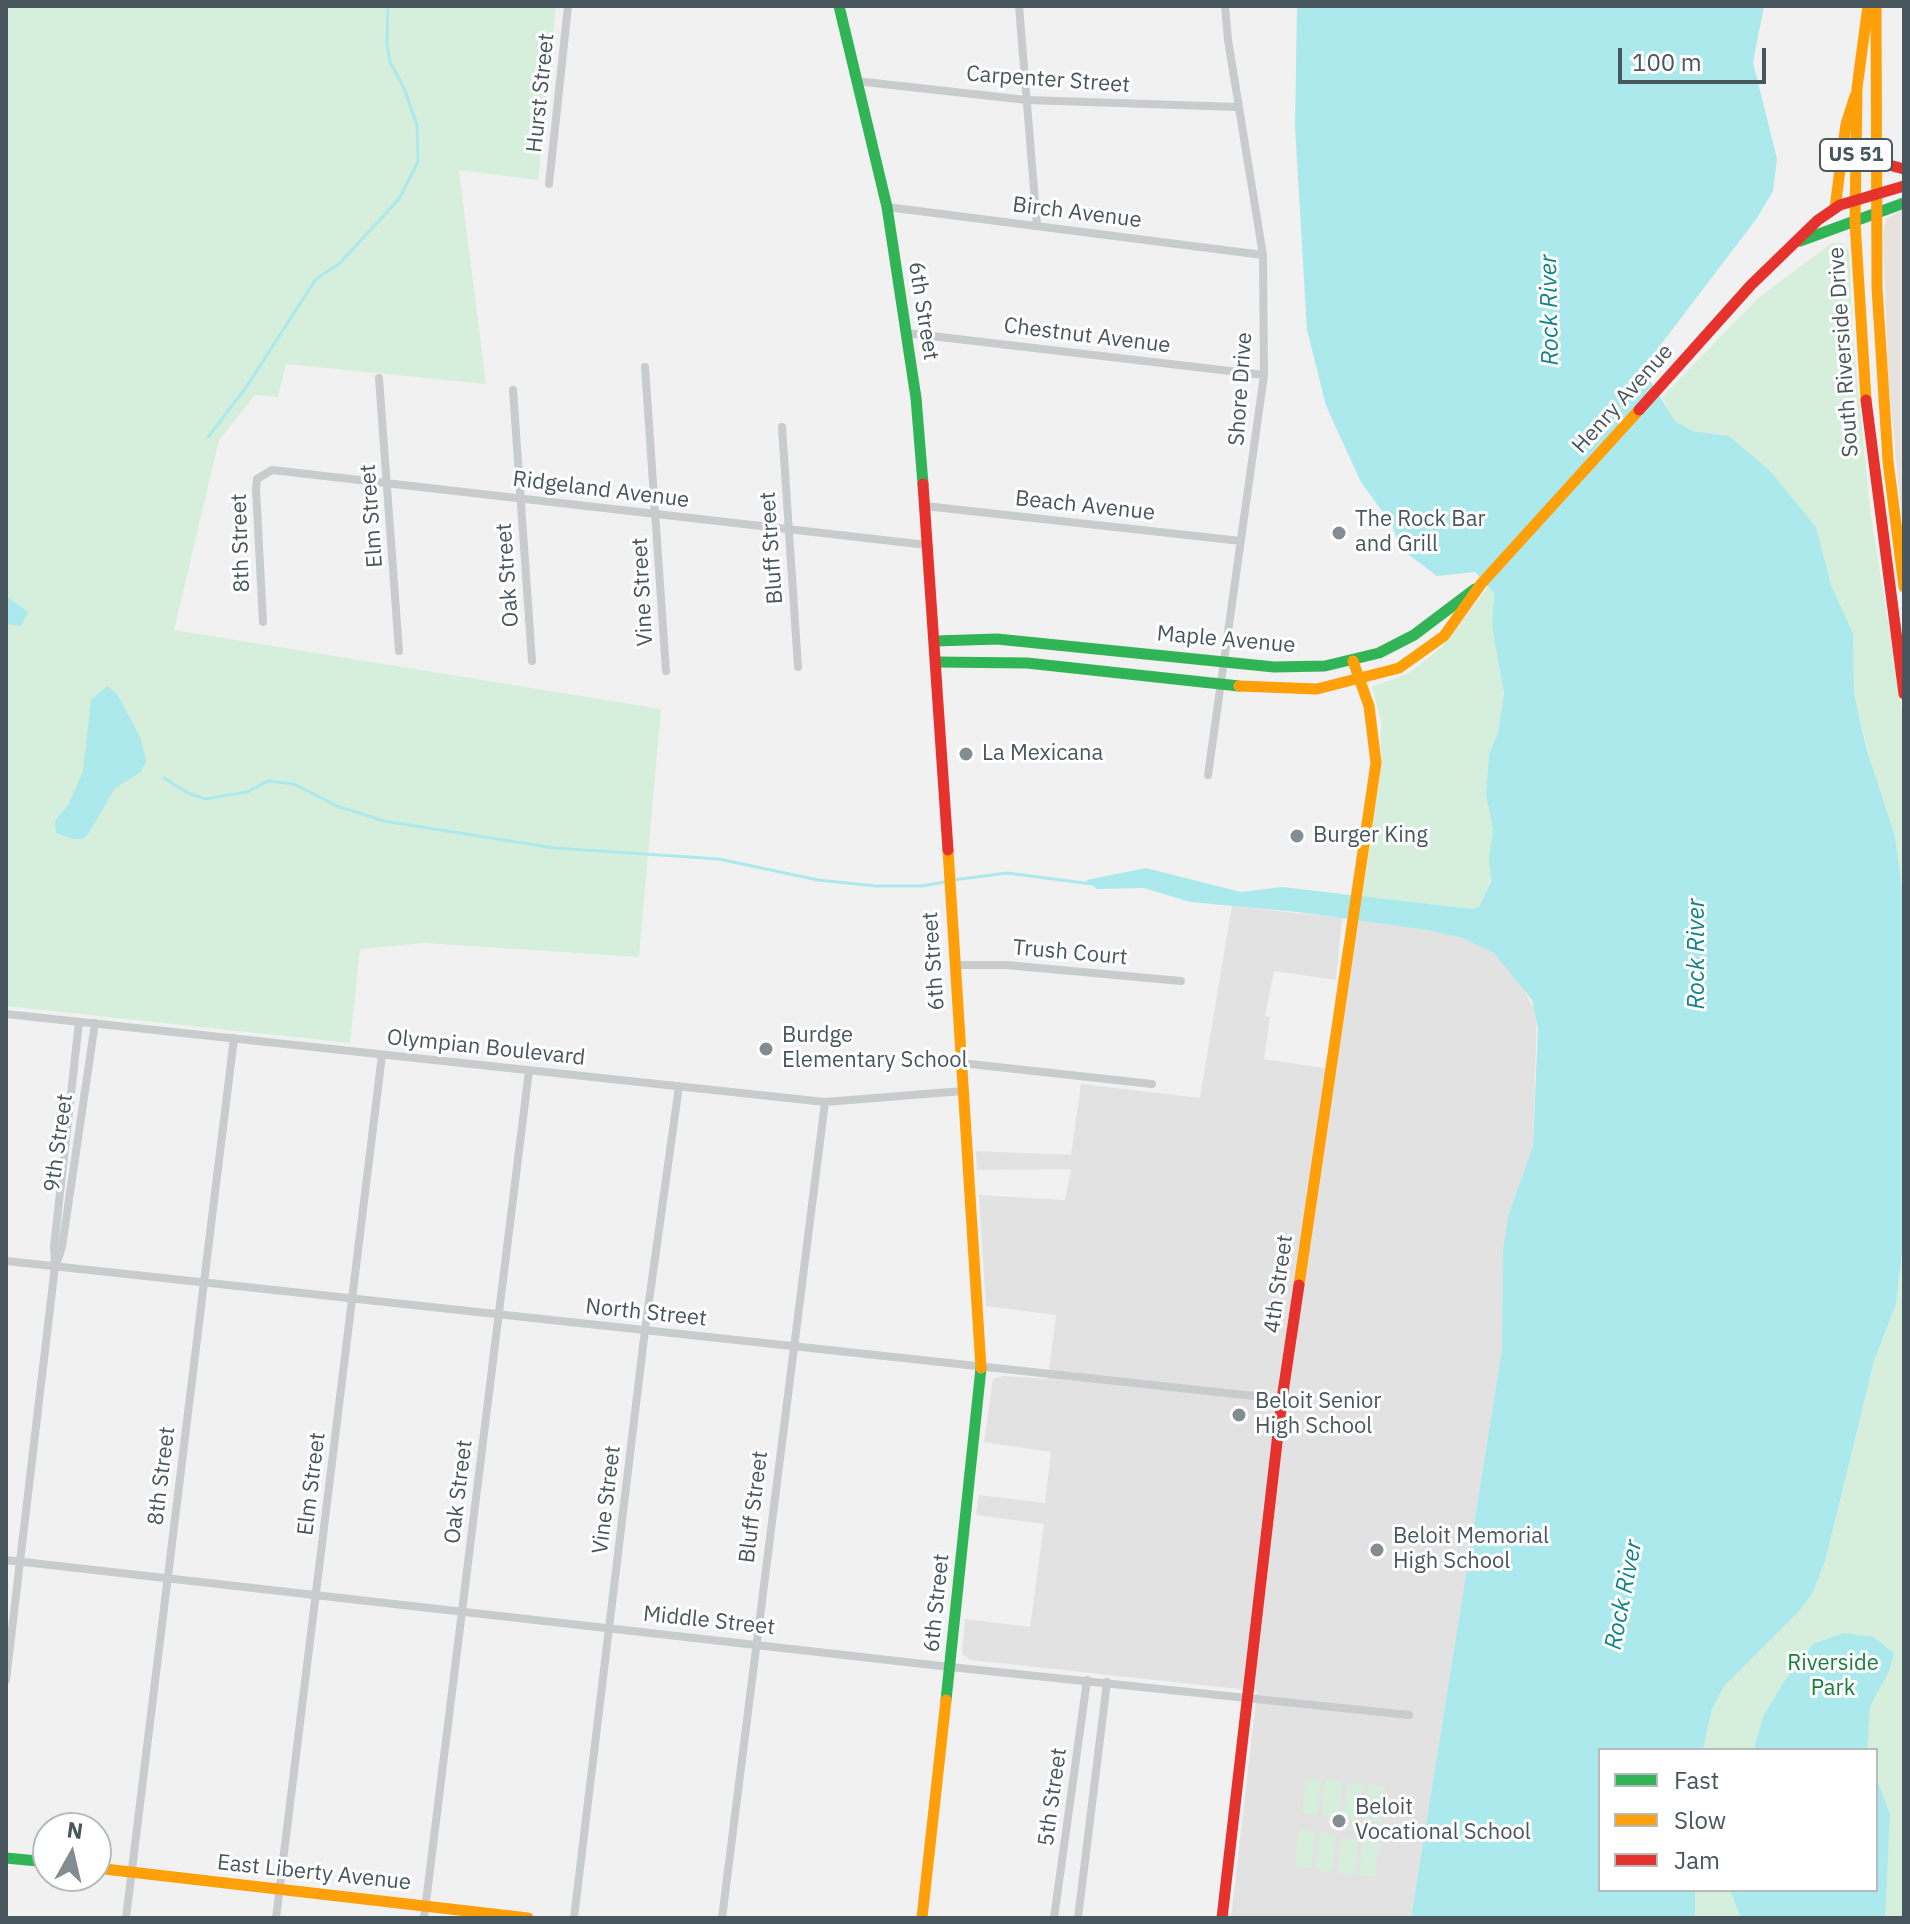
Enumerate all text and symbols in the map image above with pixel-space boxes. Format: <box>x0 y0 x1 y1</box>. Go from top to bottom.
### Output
street label: Hurst Street <box>522 32 560 154</box>
scale bar <box>1622 32 1770 82</box>
text: 100 m <box>1632 46 1702 78</box>
street label: Carpenter Street <box>965 61 1131 99</box>
road number: US 51 <box>1820 139 1892 171</box>
street label: Birch Avenue <box>1011 192 1143 234</box>
street label: South Riverside Drive <box>1823 246 1865 458</box>
water label: Rock River <box>1535 254 1565 366</box>
street label: 6th Street <box>902 260 944 362</box>
street label: Chestnut Avenue <box>1002 313 1172 359</box>
street label: Shore Drive <box>1224 331 1258 447</box>
street label: Henry Avenue <box>1567 339 1679 459</box>
street label: Elm Street <box>355 463 389 569</box>
street label: Ridgeland Avenue <box>511 466 691 514</box>
street label: Beach Avenue <box>1014 486 1156 526</box>
street label: Bluff Street <box>755 491 789 605</box>
street label: 8th Street <box>226 493 256 593</box>
place label: The Rock Bar and Grill <box>1355 507 1485 558</box>
street label: Oak Street <box>491 522 525 628</box>
marker: The Rock Bar and Grill <box>1330 524 1348 542</box>
street label: Vine Street <box>627 537 659 647</box>
street label: Maple Avenue <box>1156 621 1296 659</box>
place label: La Mexicana <box>982 741 1103 767</box>
marker: La Mexicana <box>957 745 975 763</box>
place label: Burger King <box>1313 823 1428 849</box>
marker: Burger King <box>1288 827 1306 845</box>
water label: Rock River <box>1683 898 1711 1010</box>
street label: 6th Street <box>917 911 951 1011</box>
street label: Trush Court <box>1012 935 1128 971</box>
place label: Burdge Elementary School <box>782 1023 968 1074</box>
street label: Olympian Boulevard <box>385 1024 587 1072</box>
marker: Burdge Elementary School <box>757 1040 775 1058</box>
street label: 9th Street <box>39 1092 79 1194</box>
street label: 4th Street <box>1259 1233 1299 1335</box>
street label: North Street <box>584 1294 708 1332</box>
place label: Beloit Senior High School <box>1255 1389 1381 1440</box>
marker: Beloit Senior High School <box>1230 1406 1248 1424</box>
street label: 8th Street <box>143 1425 181 1527</box>
street label: Elm Street <box>293 1431 331 1537</box>
street label: Oak Street <box>440 1439 478 1545</box>
street label: Vine Street <box>587 1444 627 1556</box>
street label: Bluff Street <box>734 1449 774 1565</box>
place label: Beloit Memorial High School <box>1393 1524 1549 1576</box>
water label: Rock River <box>1599 1538 1649 1652</box>
marker: Beloit Memorial High School <box>1368 1541 1386 1559</box>
street label: 6th Street <box>919 1552 955 1654</box>
street label: Middle Street <box>642 1601 776 1641</box>
park label: Riverside Park <box>1787 1651 1879 1702</box>
street label: 5th Street <box>1033 1746 1073 1848</box>
legend <box>1598 1748 1878 1892</box>
text: Fast <box>1674 1764 1719 1796</box>
place label: Beloit Vocational School <box>1355 1795 1531 1846</box>
text: Slow <box>1674 1804 1726 1836</box>
north arrow <box>32 1812 112 1892</box>
marker: Beloit Vocational School <box>1330 1812 1348 1830</box>
text: N <box>65 1814 85 1845</box>
text: Jam <box>1674 1844 1720 1876</box>
street label: East Liberty Avenue <box>216 1850 412 1896</box>

